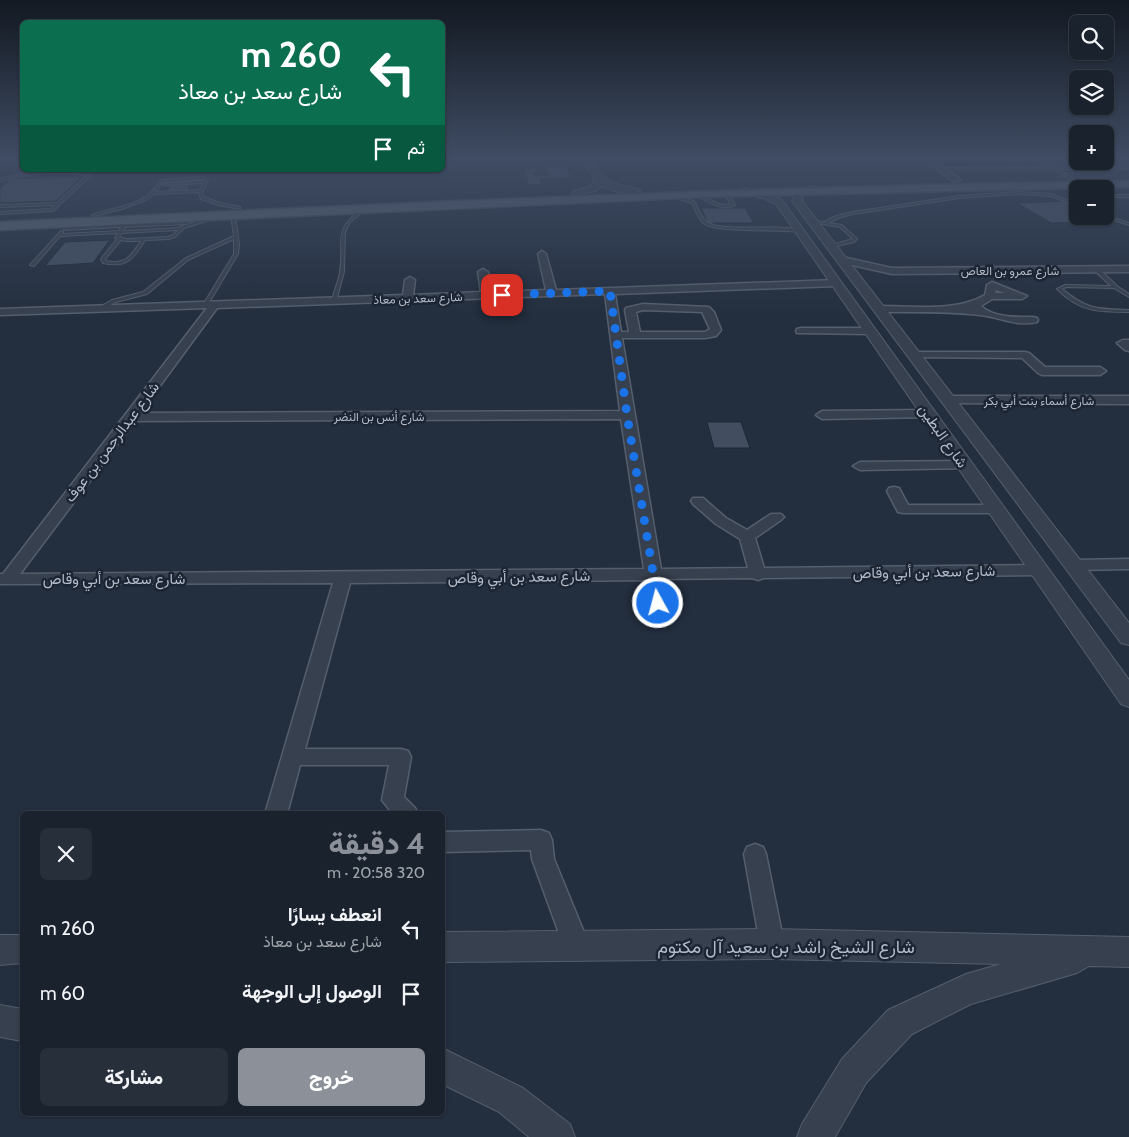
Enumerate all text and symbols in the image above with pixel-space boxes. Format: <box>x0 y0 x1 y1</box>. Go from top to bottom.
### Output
map controls <box>1069 15 1114 225</box>
button: search <box>1069 15 1114 60</box>
text: 260 m <box>241 33 342 76</box>
icon: left <box>360 40 425 105</box>
button: layers <box>1069 70 1114 115</box>
text: شارع سعد بن معاذ <box>178 78 342 105</box>
button: + <box>1069 125 1114 170</box>
icon: arrive <box>369 135 397 163</box>
text: ثم <box>407 136 425 159</box>
button: − <box>1069 180 1114 225</box>
street label: شارع عمرو بن العاص <box>961 263 1059 280</box>
pin <box>481 274 523 316</box>
icon: arrive <box>488 281 516 309</box>
street label: شارع سعد بن معاذ <box>373 289 463 309</box>
street label: شارع عبدالرحمن بن عوف <box>61 378 165 507</box>
street label: شارع أسماء بنت أبي بكر <box>983 393 1094 411</box>
street label: شارع البطين <box>913 401 972 473</box>
street label: شارع أنس بن النضر <box>333 409 424 426</box>
street label: شارع سعد بن أبي وقاص <box>853 562 996 586</box>
street label: شارع سعد بن أبي وقاص <box>448 567 591 591</box>
street label: شارع سعد بن أبي وقاص <box>43 570 185 592</box>
position arrow <box>631 576 683 628</box>
text: 4 دقيقة <box>329 825 425 862</box>
button: close <box>40 828 92 880</box>
text: 320 m · 20:58 <box>327 863 425 882</box>
text: انعطف يسارًا <box>288 903 382 926</box>
icon: left <box>397 915 425 943</box>
text: 260 m <box>40 917 95 940</box>
text: شارع سعد بن معاذ <box>263 932 382 951</box>
street label: شارع الشيخ راشد بن سعيد آل مكتوم <box>657 936 915 959</box>
text: الوصول إلى الوجهة <box>242 980 382 1003</box>
icon: arrive <box>397 980 425 1008</box>
text: 60 m <box>40 982 85 1005</box>
button: مشاركة <box>40 1048 228 1106</box>
button: خروج <box>238 1048 425 1106</box>

